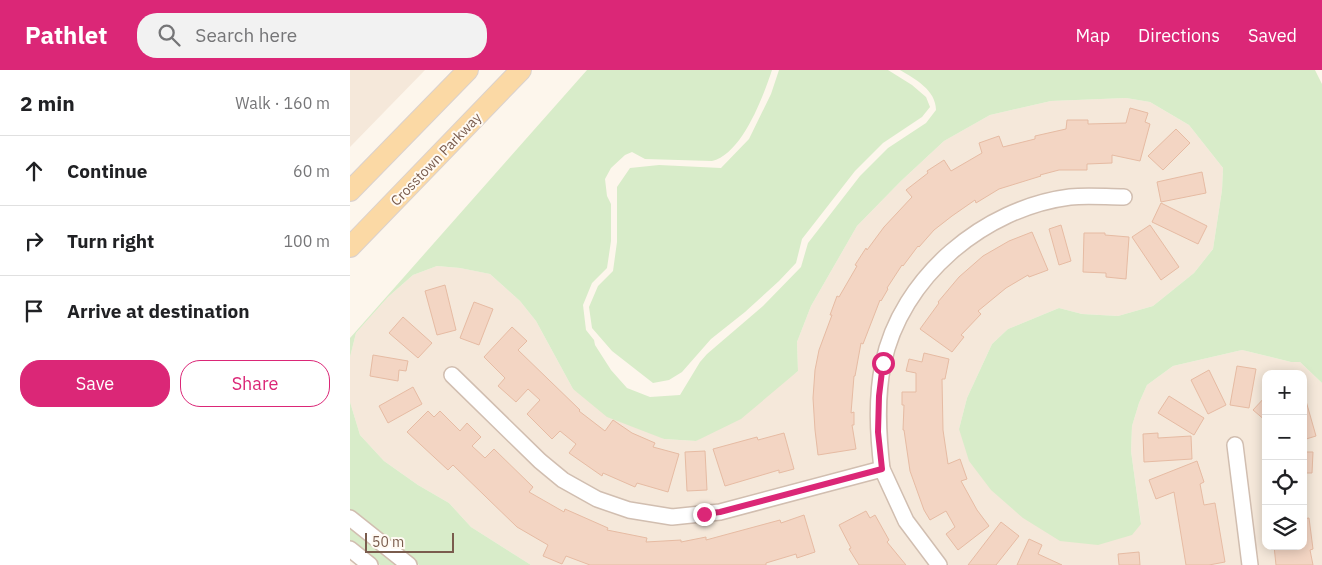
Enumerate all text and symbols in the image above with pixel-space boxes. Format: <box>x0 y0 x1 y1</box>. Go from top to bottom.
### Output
search box <box>137 13 487 58</box>
text: Pathlet <box>25 19 107 51</box>
icon: search <box>155 21 183 49</box>
text: Search here <box>195 23 297 47</box>
text: Map <box>1075 24 1110 47</box>
text: Directions <box>1138 24 1220 47</box>
text: Saved <box>1248 24 1297 47</box>
text: 2 min <box>20 89 75 117</box>
text: Walk · 160 m <box>235 93 330 113</box>
street label: Crosstown Parkway <box>387 108 485 210</box>
icon: ahead <box>20 157 48 185</box>
text: Continue <box>67 159 147 183</box>
text: 60 m <box>293 161 330 181</box>
icon: right <box>20 227 48 255</box>
text: Turn right <box>67 229 154 253</box>
text: 100 m <box>283 231 330 251</box>
icon: arrive <box>20 297 48 325</box>
text: Arrive at destination <box>67 299 250 323</box>
route start <box>872 352 895 375</box>
button: Save <box>20 360 170 407</box>
button: Share <box>180 360 330 407</box>
map controls <box>1262 370 1307 550</box>
button: + <box>1262 370 1307 415</box>
button: − <box>1262 415 1307 460</box>
button: locate <box>1262 460 1307 505</box>
route end <box>693 503 716 526</box>
button: layers <box>1262 505 1307 550</box>
scale bar <box>365 530 454 553</box>
text: 50 m <box>372 533 404 551</box>

